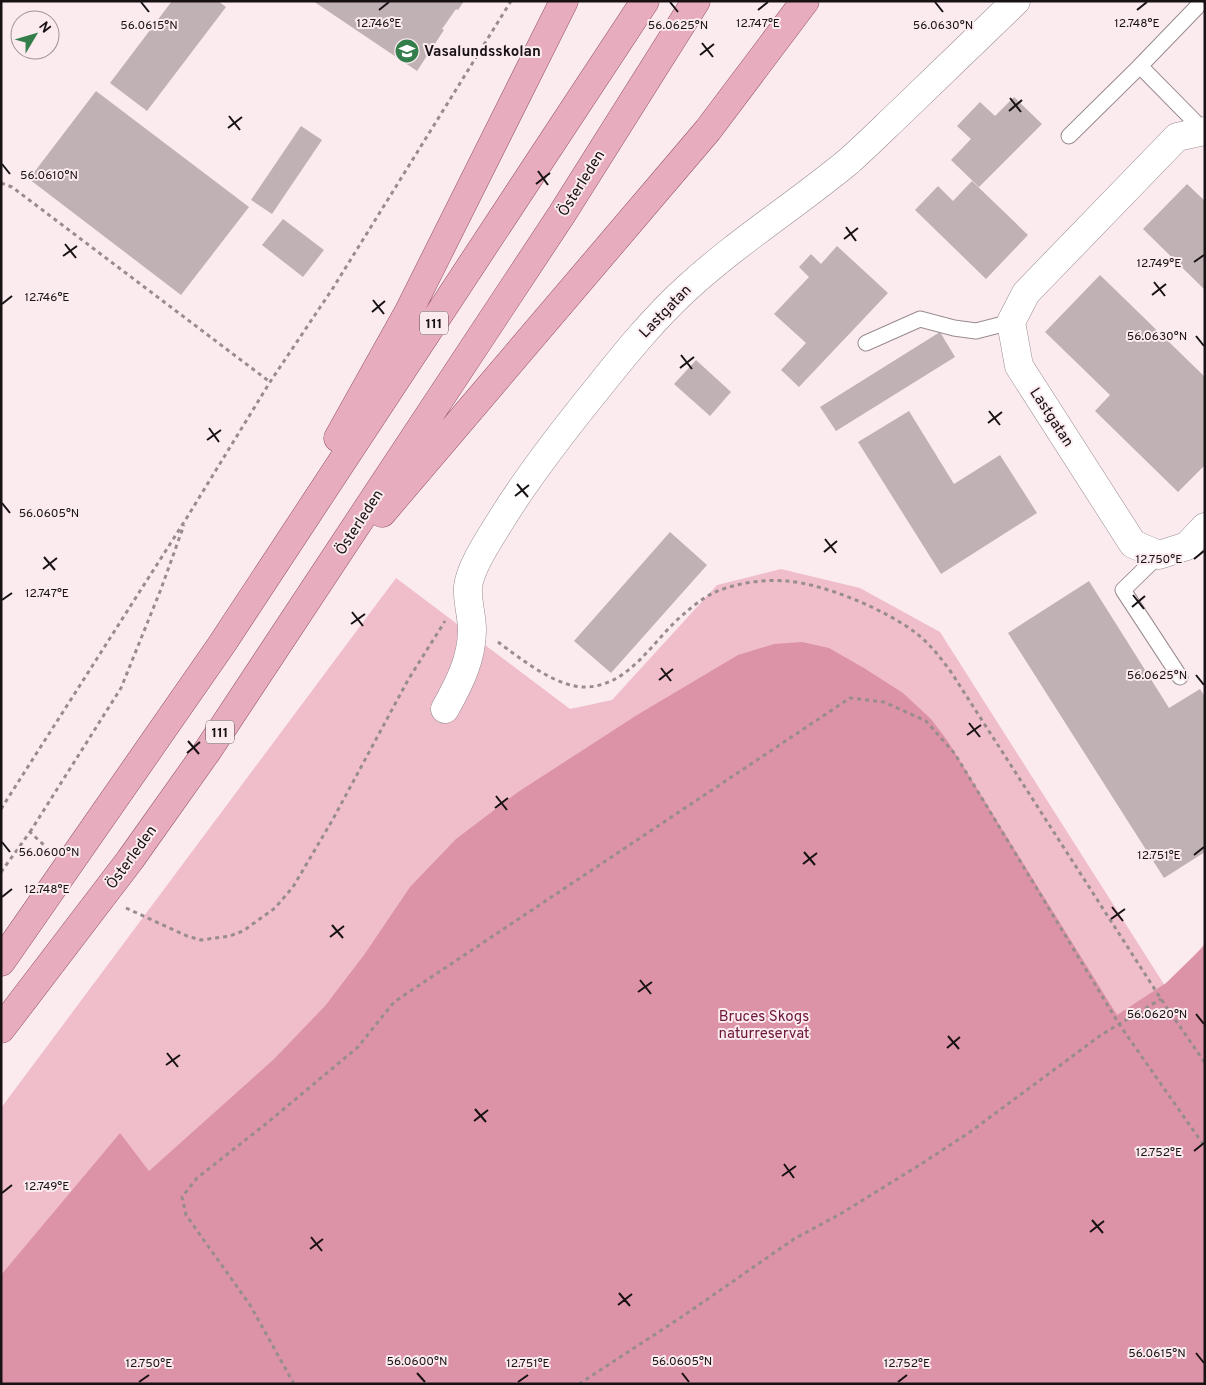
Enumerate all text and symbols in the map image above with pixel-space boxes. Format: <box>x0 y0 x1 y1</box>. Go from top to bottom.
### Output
north arrow <box>10 10 60 60</box>
text: 12.746°E <box>356 16 402 32</box>
text: 12.747°E <box>736 16 780 32</box>
text: 12.748°E <box>1114 16 1160 32</box>
text: 56.0615°N <box>120 18 178 34</box>
text: 56.0625°N <box>648 18 708 34</box>
text: 56.0630°N <box>913 18 973 34</box>
text: N <box>34 19 54 37</box>
school or university icon: Vasalundsskolan <box>394 38 420 64</box>
place label: Vasalundsskolan <box>424 43 541 62</box>
street label: Österleden <box>554 147 610 220</box>
text: 56.0610°N <box>20 168 78 184</box>
text: 12.749°E <box>1137 256 1181 272</box>
street label: Lastgatan <box>636 281 696 343</box>
text: 12.746°E <box>24 290 70 306</box>
road number: 111 <box>420 312 448 334</box>
text: 56.0630°N <box>1127 329 1187 345</box>
street label: Lastgatan <box>1025 385 1077 451</box>
street label: Österleden <box>331 486 388 559</box>
text: 56.0605°N <box>19 506 79 522</box>
text: 12.750°E <box>1136 552 1182 568</box>
text: 12.747°E <box>25 586 69 602</box>
text: 56.0625°N <box>1127 668 1187 684</box>
road number: 111 <box>206 720 234 744</box>
street label: Österleden <box>102 822 162 894</box>
text: 56.0600°N <box>19 845 79 861</box>
text: 12.751°E <box>1137 848 1181 864</box>
text: 12.748°E <box>24 882 70 898</box>
text: 56.0620°N <box>1127 1007 1187 1023</box>
park label: Bruces Skogs naturreservat <box>719 1008 809 1044</box>
text: 12.752°E <box>1136 1145 1182 1161</box>
text: 12.749°E <box>25 1179 69 1195</box>
text: 56.0615°N <box>1128 1346 1186 1362</box>
text: 56.0600°N <box>387 1354 447 1370</box>
text: 56.0605°N <box>652 1354 712 1370</box>
text: 12.750°E <box>126 1356 172 1372</box>
text: 12.751°E <box>506 1356 550 1372</box>
text: 12.752°E <box>884 1356 930 1372</box>

